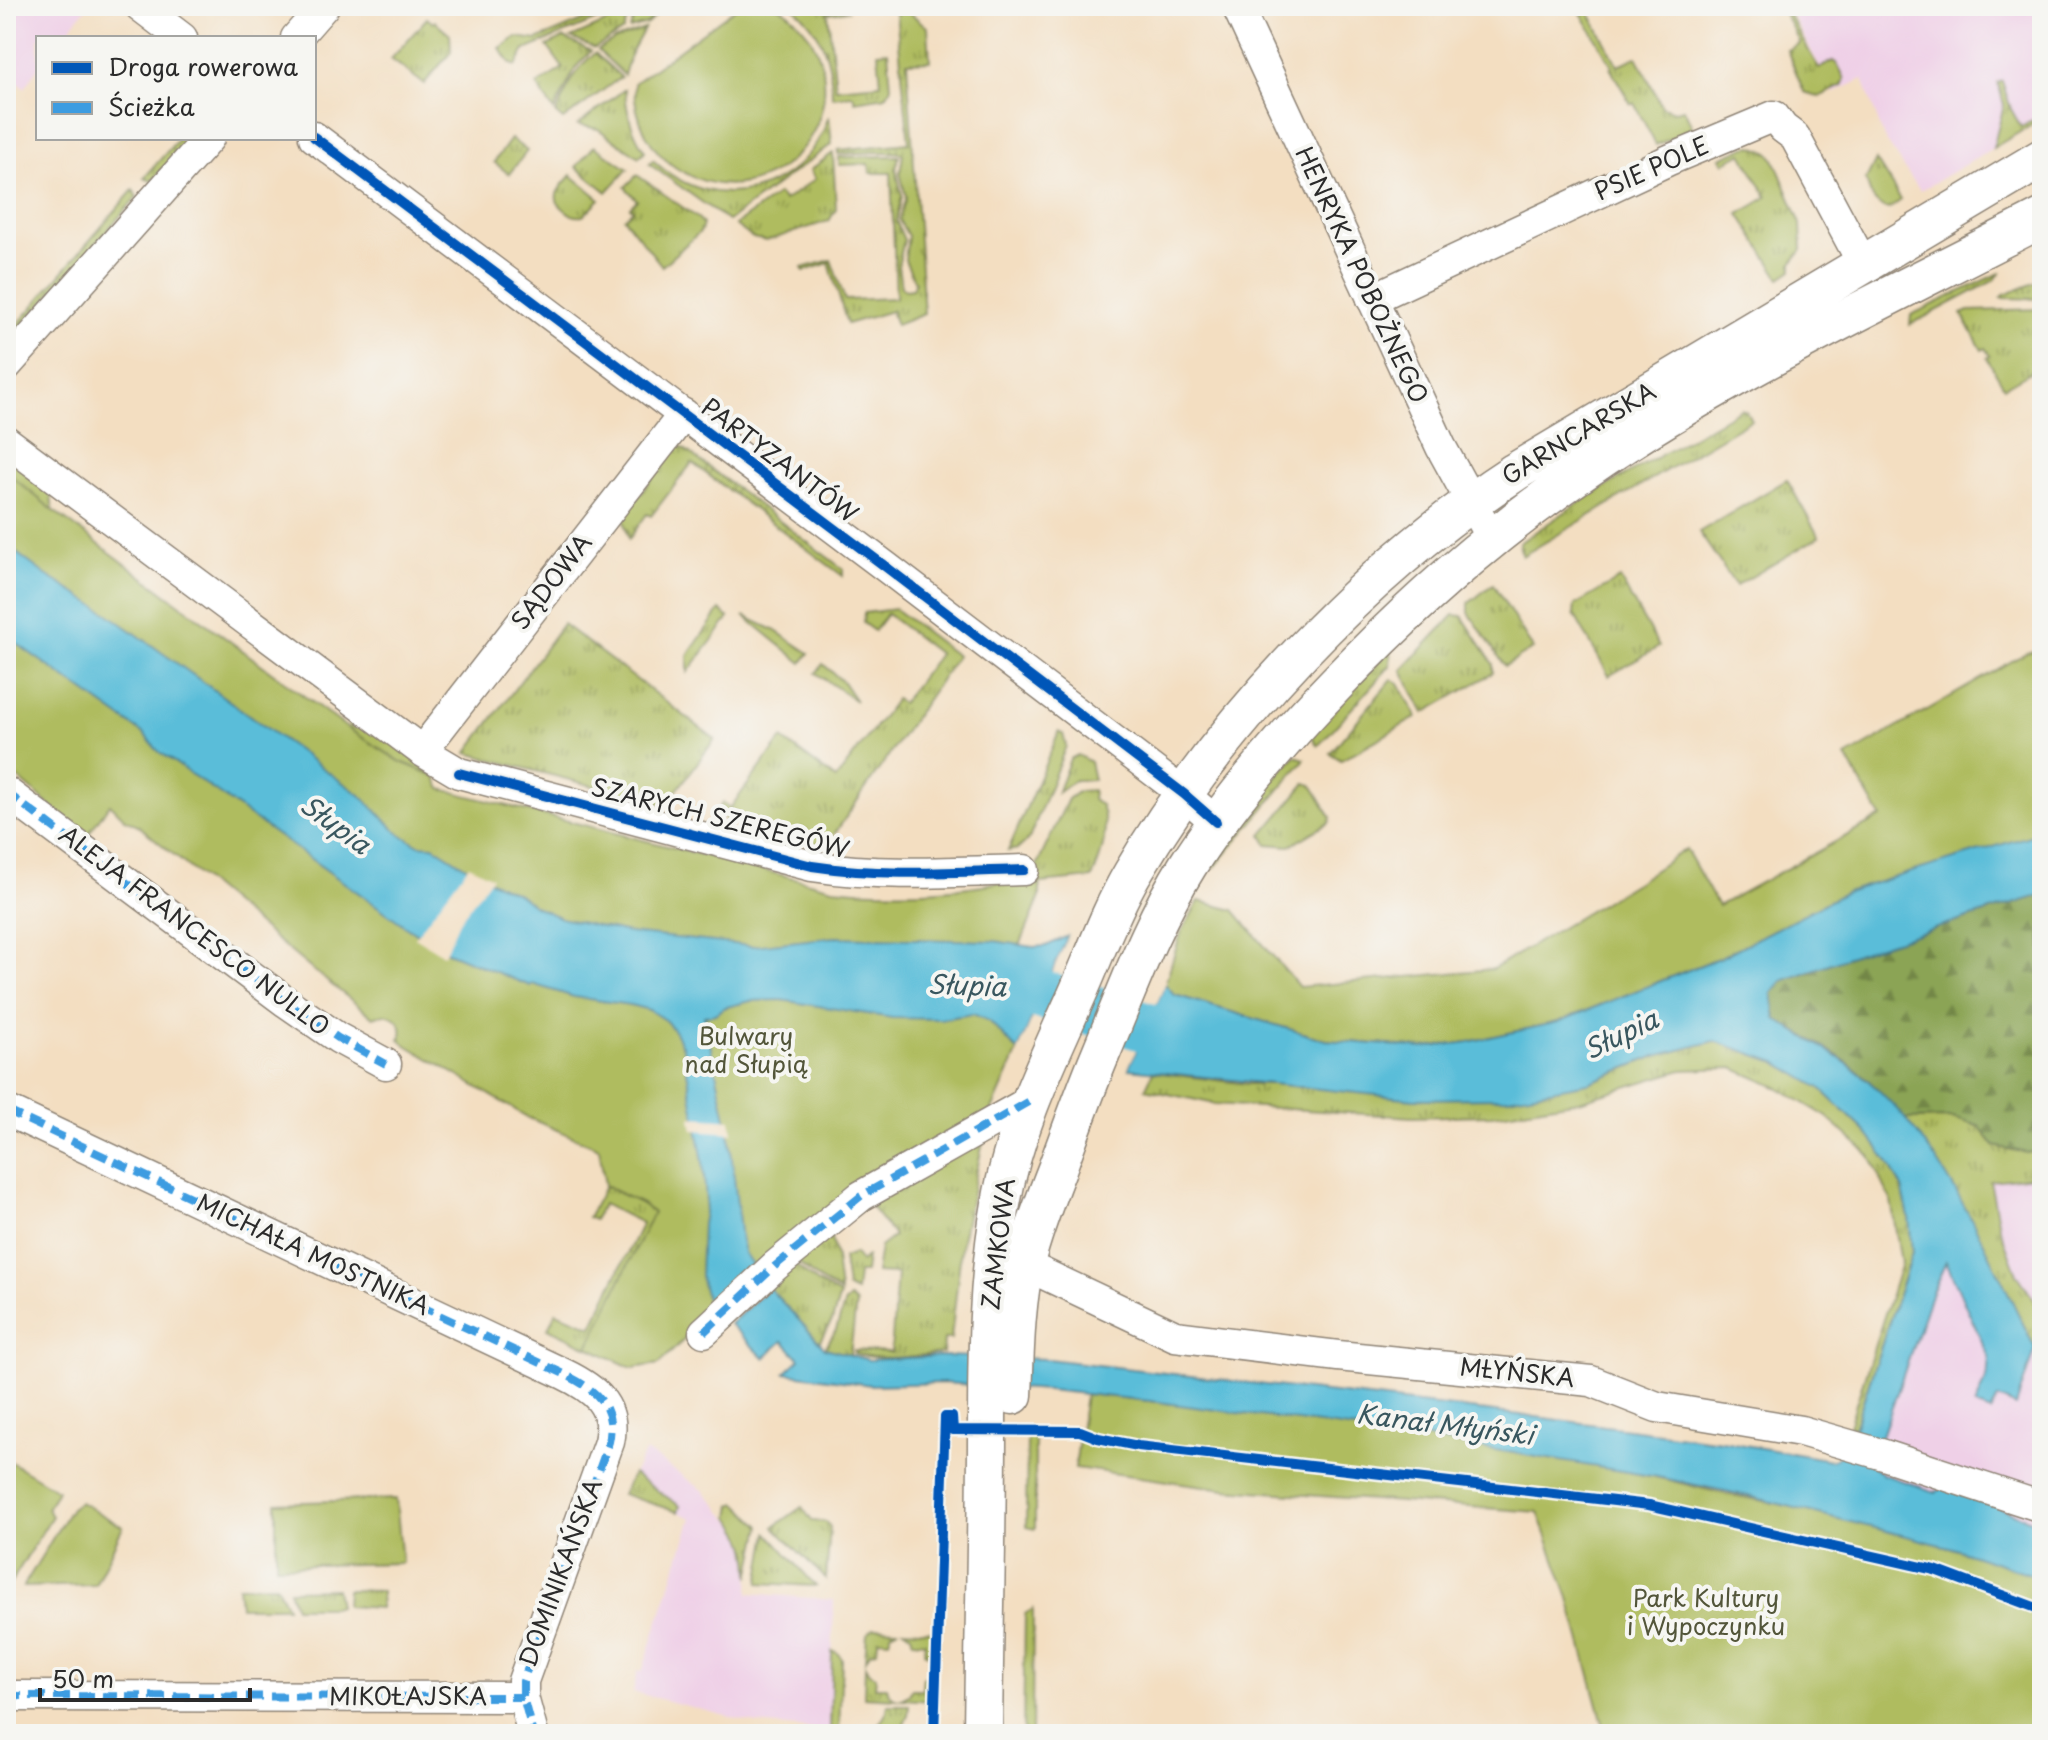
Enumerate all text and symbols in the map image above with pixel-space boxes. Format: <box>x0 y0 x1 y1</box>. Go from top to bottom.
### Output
legend <box>36 36 316 140</box>
text: Droga rowerowa <box>108 48 298 84</box>
text: Ścieżka <box>108 88 195 124</box>
street label: PSIE POLE <box>1588 126 1714 209</box>
street label: HENRYKA POBOŻNEGO <box>1287 140 1438 409</box>
street label: GARNCARSKA <box>1494 372 1662 493</box>
street label: PARTYZANTÓW <box>694 388 867 531</box>
street label: SĄDOWA <box>501 525 599 636</box>
street label: SZARYCH SZEREGÓW <box>588 768 854 867</box>
water label: Słupia <box>293 785 380 863</box>
street label: ALEJA FRANCESCO NULLO <box>52 816 338 1043</box>
water label: Słupia <box>927 964 1008 1005</box>
water label: Słupia <box>1577 999 1665 1068</box>
park label: Bulwary nad Słupią <box>684 1017 808 1081</box>
street label: ZAMKOWA <box>971 1176 1023 1312</box>
street label: MICHAŁA MOSTNIKA <box>191 1183 436 1323</box>
street label: MŁYŃSKA <box>1458 1347 1576 1395</box>
water label: Kanał Młyński <box>1354 1393 1540 1454</box>
street label: DOMINIKAŃSKA <box>508 1473 610 1671</box>
park label: Park Kultury i Wypoczynku <box>1627 1579 1785 1643</box>
scale bar <box>40 1652 250 1702</box>
text: 50 m <box>52 1660 114 1696</box>
street label: MIKOŁAJSKA <box>329 1677 487 1713</box>

